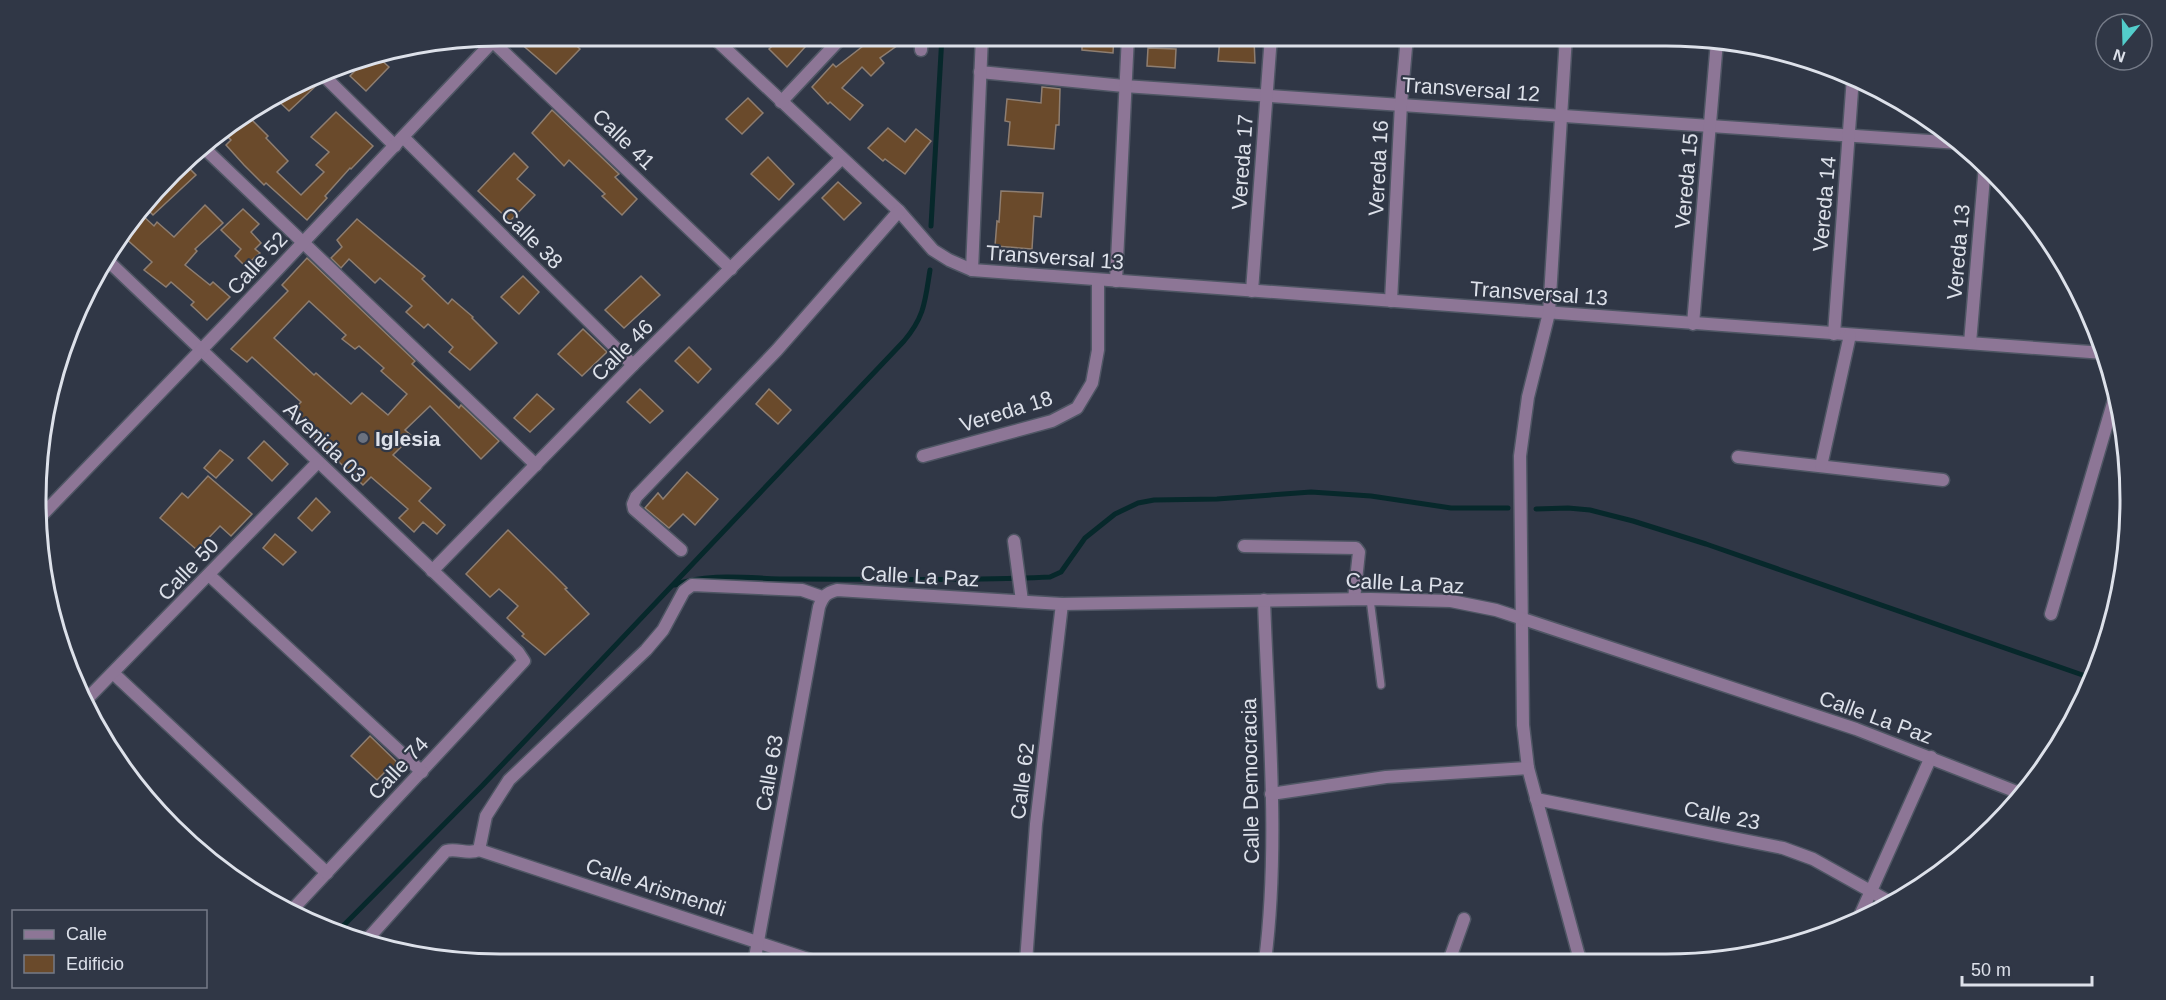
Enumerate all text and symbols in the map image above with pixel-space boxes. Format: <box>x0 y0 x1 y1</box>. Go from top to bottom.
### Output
north arrow <box>2094 12 2154 72</box>
text: N <box>2111 46 2128 66</box>
street label: Transversal 12 <box>1401 73 1541 105</box>
street label: Calle 41 <box>588 104 660 174</box>
street label: Vereda 17 <box>1227 113 1257 211</box>
street label: Vereda 16 <box>1364 120 1392 216</box>
street label: Vereda 15 <box>1670 132 1702 230</box>
street label: Vereda 14 <box>1808 155 1840 253</box>
street label: Calle 38 <box>497 203 567 273</box>
street label: Vereda 13 <box>1942 203 1974 301</box>
street label: Calle 52 <box>222 227 292 299</box>
street label: Transversal 13 <box>985 241 1125 273</box>
street label: Transversal 13 <box>1469 277 1609 309</box>
street label: Calle 46 <box>587 315 657 385</box>
street label: Vereda 18 <box>957 386 1055 436</box>
street label: Avenida 03 <box>279 397 371 487</box>
place label: Iglesia <box>375 427 441 450</box>
marker: Iglesia <box>356 431 370 445</box>
street label: Calle 50 <box>153 533 223 605</box>
street label: Calle La Paz <box>860 561 980 591</box>
street label: Calle La Paz <box>1345 568 1465 598</box>
street label: Calle La Paz <box>1816 686 1936 748</box>
street label: Calle Democracia <box>1237 698 1263 864</box>
street label: Calle 74 <box>363 732 433 804</box>
street label: Calle 63 <box>751 733 787 813</box>
street label: Calle 62 <box>1006 741 1038 821</box>
street label: Calle 23 <box>1682 796 1762 834</box>
street label: Calle Arismendi <box>583 854 729 920</box>
legend <box>12 910 207 988</box>
text: Calle <box>66 924 107 944</box>
scale bar <box>1962 949 2092 987</box>
text: Edificio <box>66 954 124 974</box>
text: 50 m <box>1971 960 2011 980</box>

